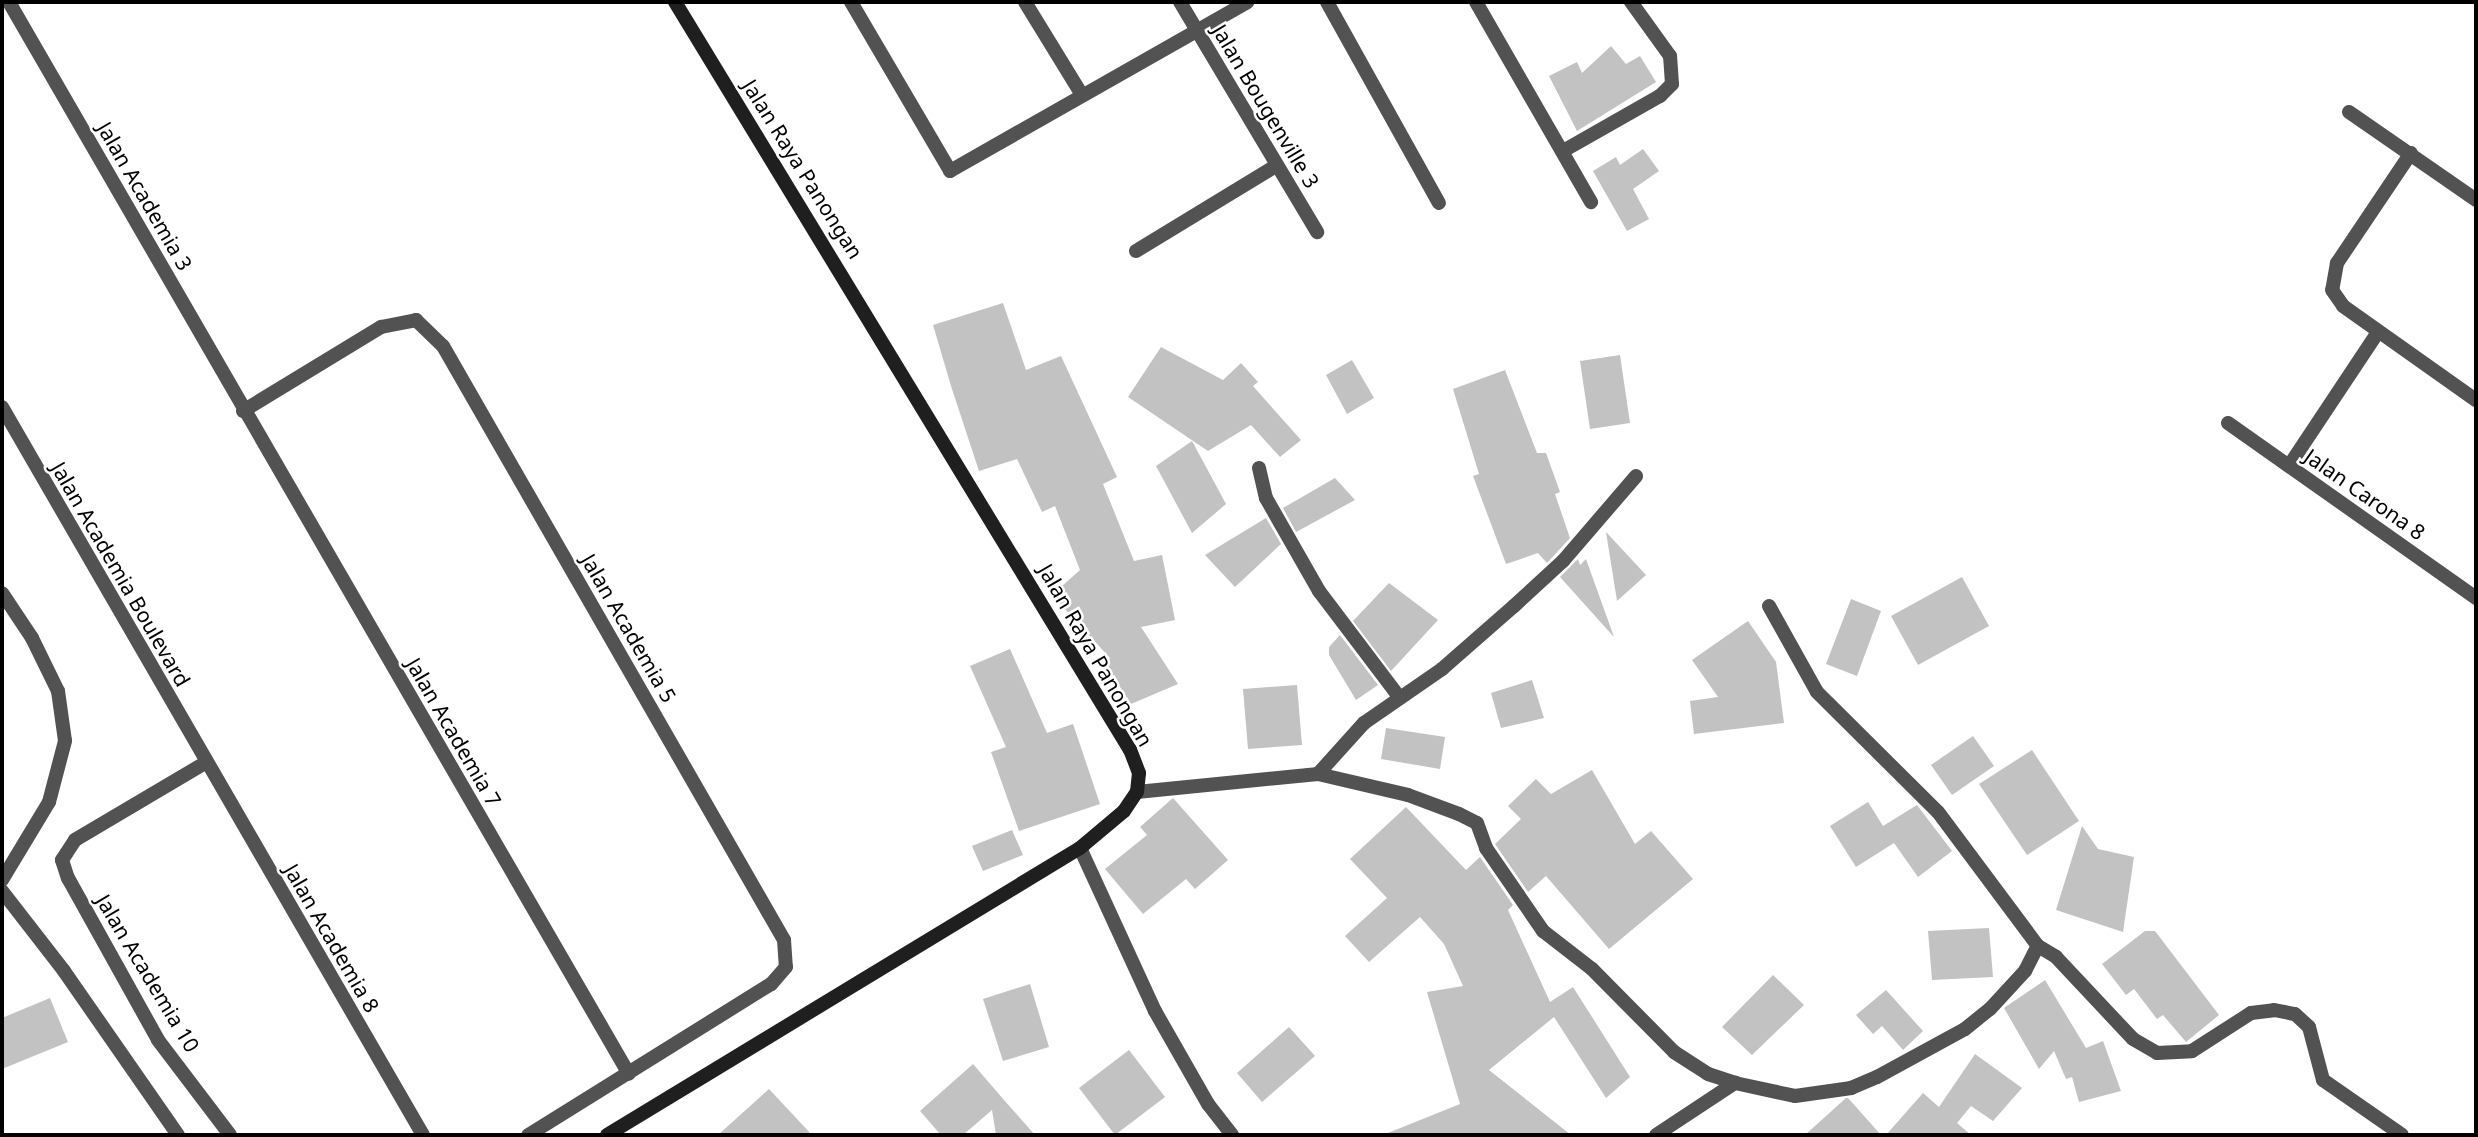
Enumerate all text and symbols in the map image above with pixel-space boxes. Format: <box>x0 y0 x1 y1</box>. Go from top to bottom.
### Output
street label: Jalan Bougenville 3 <box>1207 20 1325 192</box>
street label: Jalan Raya Panongan <box>738 75 868 263</box>
street label: Jalan Academia 3 <box>92 117 198 275</box>
street label: Jalan Carona 8 <box>2300 443 2430 545</box>
street label: Jalan Academia Boulevard <box>46 457 196 691</box>
street label: Jalan Academia 5 <box>576 549 682 707</box>
street label: Jalan Raya Panongan <box>1033 559 1159 751</box>
street label: Jalan Academia 7 <box>401 653 507 811</box>
street label: Jalan Academia 8 <box>279 859 385 1017</box>
street label: Jalan Academia 10 <box>91 890 205 1056</box>

